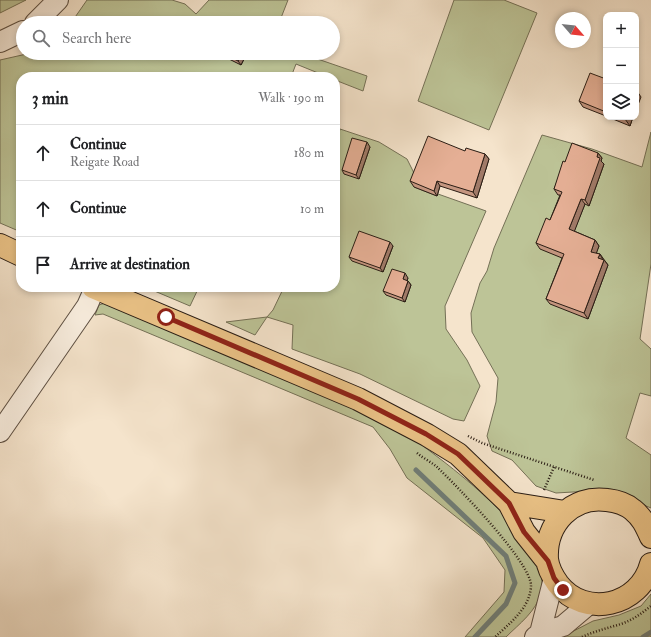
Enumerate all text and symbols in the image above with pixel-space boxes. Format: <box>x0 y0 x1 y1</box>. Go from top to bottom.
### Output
north arrow <box>555 12 591 48</box>
map controls <box>603 12 639 120</box>
button: + <box>603 12 639 48</box>
search box <box>16 16 340 60</box>
icon: search <box>30 27 52 49</box>
text: Search here <box>62 29 131 48</box>
button: − <box>603 48 639 84</box>
button: layers <box>603 84 639 120</box>
text: 3 min <box>32 88 69 109</box>
text: Walk · 190 m <box>258 90 324 106</box>
text: Continue <box>70 135 126 154</box>
icon: ahead <box>32 142 54 164</box>
text: 180 m <box>294 145 324 161</box>
text: Reigate Road <box>70 154 139 170</box>
icon: ahead <box>32 198 54 220</box>
text: Continue <box>70 199 126 218</box>
text: 10 m <box>300 201 324 217</box>
icon: arrive <box>32 254 54 276</box>
text: Arrive at destination <box>70 255 190 274</box>
route start <box>157 308 175 326</box>
route end <box>554 581 572 599</box>

